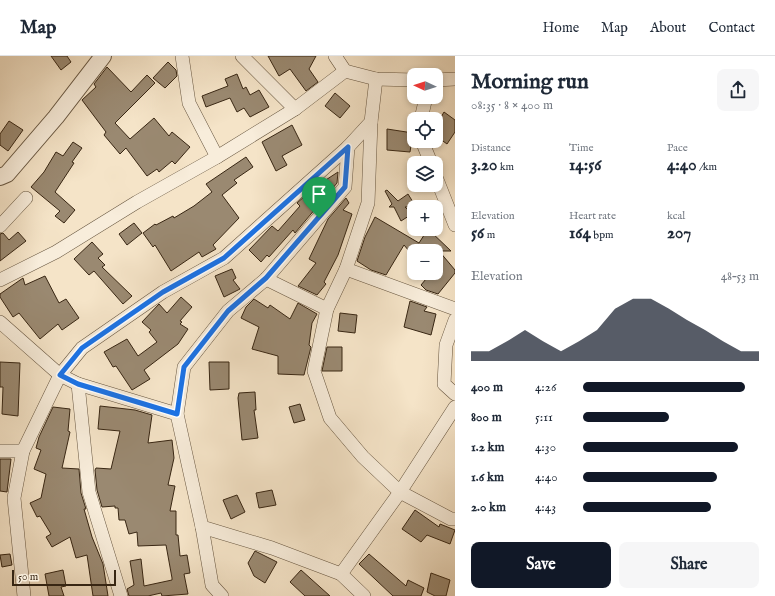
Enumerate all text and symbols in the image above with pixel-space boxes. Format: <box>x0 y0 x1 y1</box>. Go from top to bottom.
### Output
text: Map <box>20 16 56 40</box>
text: Home <box>543 19 579 37</box>
text: Map <box>601 19 628 37</box>
text: About <box>650 19 686 37</box>
text: Contact <box>708 19 755 37</box>
north arrow <box>407 68 443 104</box>
map controls <box>407 68 443 280</box>
text: Morning run <box>471 68 589 96</box>
button: share <box>717 69 759 111</box>
text: 08:35 · 8 × 400 m <box>471 97 553 114</box>
button: locate <box>407 112 443 148</box>
text: Distance <box>471 141 511 155</box>
text: Time <box>569 141 593 155</box>
text: Pace <box>667 141 688 155</box>
text: 3.20 <box>471 155 497 176</box>
text: 14:56 <box>569 155 601 176</box>
text: 4:40 <box>667 155 697 176</box>
button: layers <box>407 156 443 192</box>
text: km <box>497 160 514 174</box>
text: /km <box>697 160 717 174</box>
pin <box>302 177 336 218</box>
icon: arrive <box>308 183 330 205</box>
button: + <box>407 200 443 236</box>
text: Elevation <box>471 209 515 223</box>
text: Heart rate <box>569 209 616 223</box>
text: kcal <box>667 209 685 223</box>
text: 56 <box>471 223 484 244</box>
text: 164 <box>569 223 591 244</box>
text: 207 <box>667 223 691 244</box>
text: m <box>484 228 495 242</box>
text: bpm <box>591 228 614 242</box>
button: − <box>407 244 443 280</box>
text: Elevation <box>471 268 523 285</box>
text: 48–53 m <box>721 268 759 285</box>
text: 400 m <box>471 379 503 396</box>
text: 4:26 <box>535 379 556 396</box>
text: 800 m <box>471 409 502 426</box>
text: 5:11 <box>535 409 553 426</box>
text: 1.2 km <box>471 439 505 456</box>
text: 4:30 <box>535 439 556 456</box>
text: 1.6 km <box>471 469 504 486</box>
text: 4:40 <box>535 469 558 486</box>
text: 2.0 km <box>471 499 506 516</box>
text: 4:43 <box>535 499 556 516</box>
button: Save <box>471 542 611 588</box>
button: Share <box>619 542 759 588</box>
scale bar <box>12 568 116 587</box>
text: 50 m <box>18 570 38 584</box>

